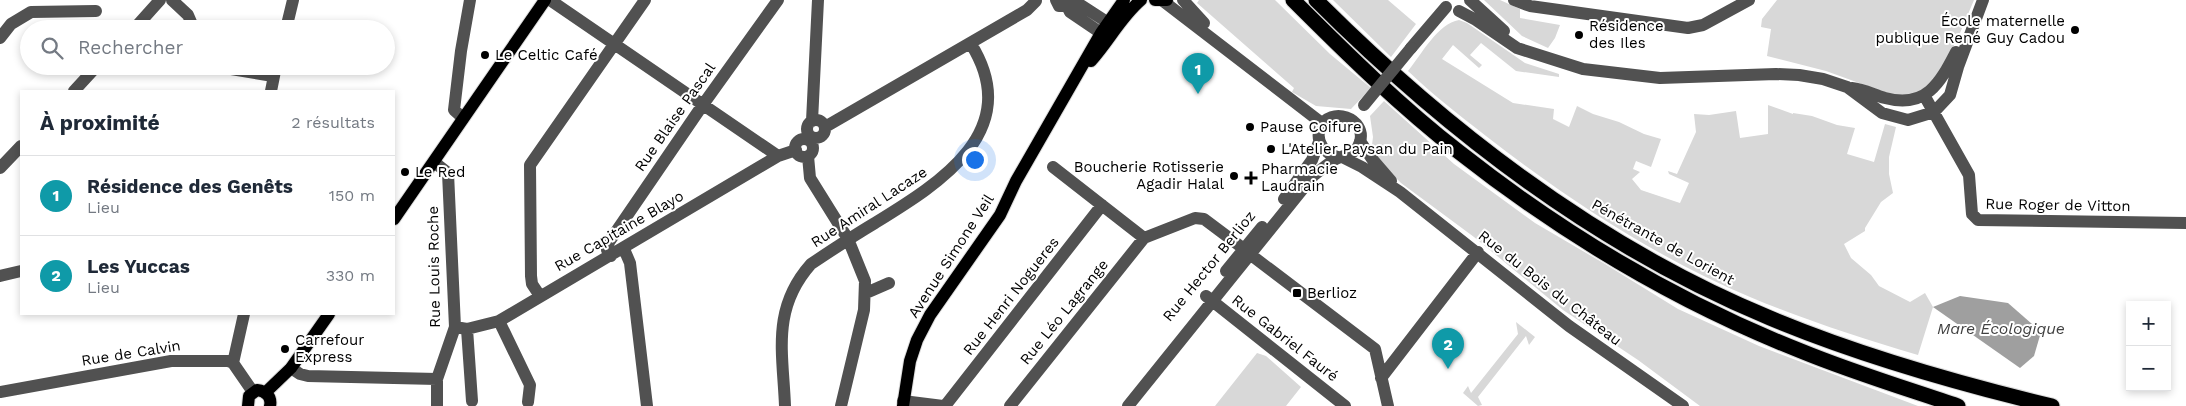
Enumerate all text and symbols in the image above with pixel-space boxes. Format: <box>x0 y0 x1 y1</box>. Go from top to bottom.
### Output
place label: École maternelle publique René Guy Cadou <box>1875 12 2065 47</box>
place label: Résidence des Iles <box>1589 17 1664 52</box>
search box <box>20 20 395 75</box>
marker: École maternelle publique René Guy Cadou <box>2069 24 2081 36</box>
marker: Résidence des Iles <box>1573 29 1585 41</box>
icon: search <box>38 34 66 62</box>
text: Rechercher <box>78 36 183 59</box>
place label: Le Celtic Café <box>495 46 598 64</box>
marker: Le Celtic Café <box>479 49 491 61</box>
pin: 1 <box>1182 53 1214 94</box>
street label: Rue Blaise Pascal <box>631 59 719 175</box>
text: À proximité <box>40 110 160 135</box>
text: 2 résultats <box>291 113 375 132</box>
place label: Pause Coifure <box>1260 118 1362 136</box>
marker: Pause Coifure <box>1244 121 1256 133</box>
place label: L'Atelier Paysan du Pain <box>1281 140 1453 158</box>
marker: L'Atelier Paysan du Pain <box>1265 143 1277 155</box>
your location <box>962 147 988 173</box>
place label: Boucherie Rotisserie Agadir Halal <box>1074 158 1224 193</box>
place label: Pharmacie Laudrain <box>1261 160 1338 195</box>
place label: Le Red <box>415 163 465 181</box>
street label: Rue Amiral Lacaze <box>808 163 930 251</box>
marker: Le Red <box>399 166 411 178</box>
marker: Boucherie Rotisserie Agadir Halal <box>1228 170 1240 182</box>
marker: Pharmacie Laudrain <box>1245 172 1257 184</box>
text: Résidence des Genêts <box>87 175 293 198</box>
text: 1 <box>53 186 59 205</box>
text: 150 m <box>329 186 375 205</box>
street label: Rue Capitaine Blayo <box>551 187 687 275</box>
street label: Avenue Simone Veil <box>904 190 998 321</box>
street label: Pénétrante de Lorient <box>1588 195 1738 289</box>
street label: Rue Roger de Vitton <box>1985 195 2131 215</box>
text: Lieu <box>87 198 120 217</box>
street label: Rue Louis Roche <box>424 206 444 328</box>
street label: Rue Hector Berlioz <box>1159 207 1259 325</box>
street label: Rue du Bois du Château <box>1475 227 1625 349</box>
street label: Rue Henri Nogueres <box>959 233 1063 359</box>
text: Les Yuccas <box>87 255 190 278</box>
street label: Rue Léo Lagrange <box>1016 256 1112 368</box>
text: 2 <box>51 266 61 285</box>
text: 330 m <box>326 266 375 285</box>
text: Lieu <box>87 278 120 297</box>
place label: Berlioz <box>1307 284 1357 302</box>
marker: Berlioz <box>1291 287 1303 299</box>
street label: Rue Gabriel Fauré <box>1228 291 1342 385</box>
map controls <box>2126 301 2171 391</box>
button: + <box>2126 301 2171 346</box>
water label: Mare Écologique <box>1937 319 2065 338</box>
pin: 2 <box>1432 328 1464 369</box>
place label: Carrefour Express <box>295 331 364 366</box>
street label: Rue de Calvin <box>80 336 182 370</box>
marker: Carrefour Express <box>279 343 291 355</box>
button: − <box>2126 346 2171 391</box>

